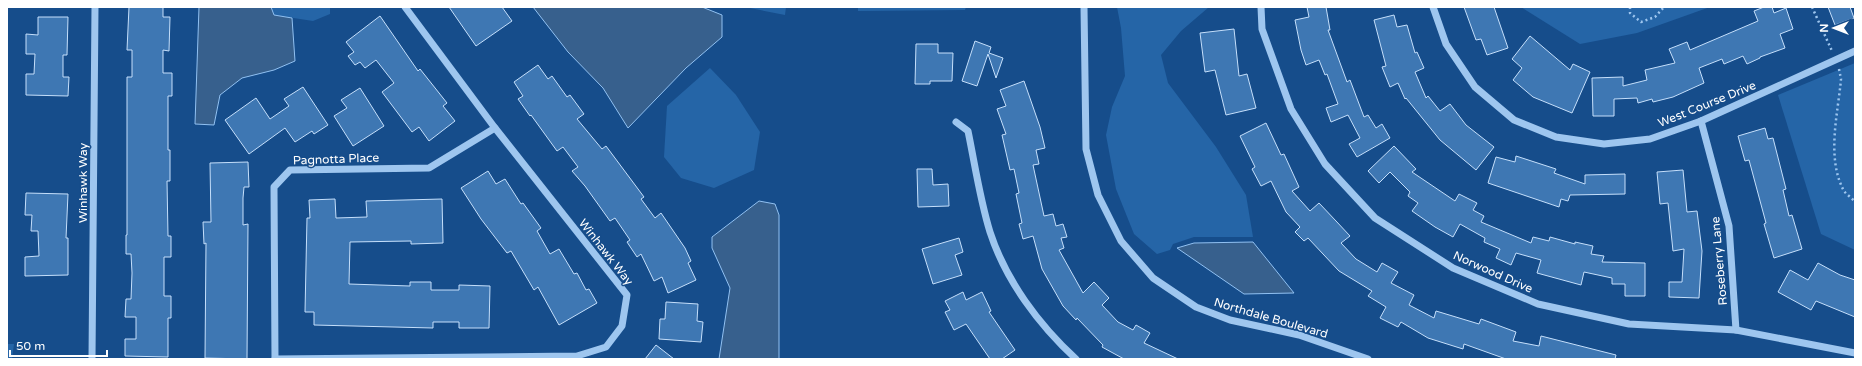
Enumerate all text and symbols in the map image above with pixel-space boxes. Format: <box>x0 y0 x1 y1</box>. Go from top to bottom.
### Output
north arrow <box>1814 8 1854 48</box>
text: N <box>1818 24 1831 32</box>
street label: West Course Drive <box>1656 78 1758 130</box>
street label: Winhawk Way <box>76 142 90 223</box>
street label: Pagnotta Place <box>293 150 380 168</box>
street label: Winhawk Way <box>576 216 637 288</box>
street label: Roseberry Lane <box>1708 216 1730 306</box>
street label: Norwood Drive <box>1451 248 1535 296</box>
street label: Northdale Boulevard <box>1212 295 1330 341</box>
scale bar <box>10 332 107 358</box>
text: 50 m <box>16 339 45 353</box>

